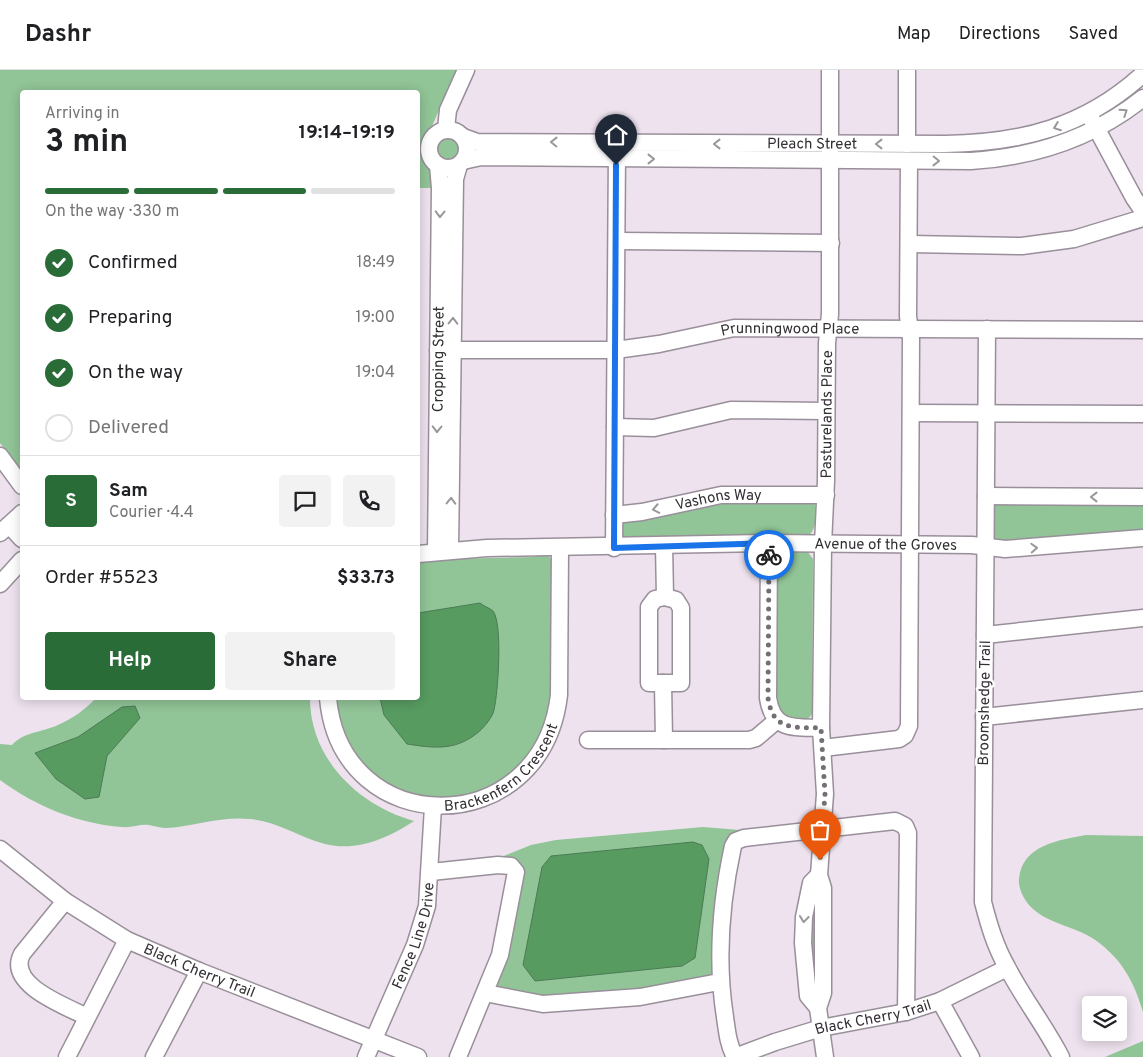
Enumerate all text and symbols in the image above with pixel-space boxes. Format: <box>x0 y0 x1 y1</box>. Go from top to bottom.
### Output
text: Dashr <box>25 20 91 50</box>
text: Map <box>897 23 931 46</box>
text: Directions <box>959 23 1041 46</box>
text: Saved <box>1069 23 1118 46</box>
text: Arriving in <box>45 104 120 124</box>
one-way arrow <box>1118 109 1127 118</box>
pin <box>595 114 637 165</box>
text: 19:14–19:19 <box>299 121 395 145</box>
icon: home <box>602 121 630 149</box>
one-way arrow <box>1053 121 1062 131</box>
text: 3 min <box>45 123 128 163</box>
street label: Pleach Street <box>767 135 857 155</box>
one-way arrow <box>550 137 558 147</box>
one-way arrow <box>713 139 720 149</box>
one-way arrow <box>875 139 883 149</box>
one-way arrow <box>648 154 655 164</box>
one-way arrow <box>932 156 940 166</box>
text: On the way · 330 m <box>45 202 179 222</box>
one-way arrow <box>435 210 445 218</box>
icon: check <box>45 249 73 277</box>
text: Confirmed <box>88 251 178 275</box>
text: 18:49 <box>356 253 395 273</box>
icon: check <box>45 304 73 332</box>
text: Preparing <box>88 306 172 330</box>
street label: Cropping Street <box>430 306 450 412</box>
text: 19:00 <box>355 308 395 328</box>
one-way arrow <box>448 317 459 325</box>
street label: Prunningwood Place <box>719 320 859 342</box>
street label: Pasturelands Place <box>818 350 838 479</box>
icon: check <box>45 359 73 387</box>
text: On the way <box>88 361 183 385</box>
text: 19:04 <box>356 363 395 383</box>
text: Delivered <box>88 416 169 440</box>
one-way arrow <box>432 426 442 433</box>
button: chat <box>279 475 331 527</box>
button: phone <box>343 475 395 527</box>
text: Sam <box>109 479 148 503</box>
street label: Vashons Way <box>674 487 762 516</box>
text: S <box>65 489 77 513</box>
one-way arrow <box>1090 492 1098 502</box>
one-way arrow <box>446 497 456 504</box>
text: Courier · 4.4 <box>109 503 194 523</box>
one-way arrow <box>652 504 661 514</box>
courier <box>744 530 794 580</box>
street label: Avenue of the Groves <box>814 535 957 556</box>
icon: bike <box>755 541 783 569</box>
one-way arrow <box>1030 542 1038 553</box>
text: Order #5523 <box>45 566 158 590</box>
text: $33.73 <box>337 566 395 590</box>
button: Help <box>45 632 215 690</box>
button: Share <box>225 632 395 690</box>
street label: Broomshedge Trail <box>975 640 996 766</box>
street label: Brackenfern Crescent <box>443 721 563 817</box>
pin <box>799 809 841 860</box>
icon: bag <box>806 816 834 844</box>
street label: Fence Line Drive <box>389 882 439 992</box>
one-way arrow <box>799 916 810 924</box>
street label: Black Cherry Trail <box>140 940 257 1003</box>
street label: Black Cherry Trail <box>813 996 934 1040</box>
map controls <box>1082 996 1127 1041</box>
button: layers <box>1082 996 1127 1041</box>

